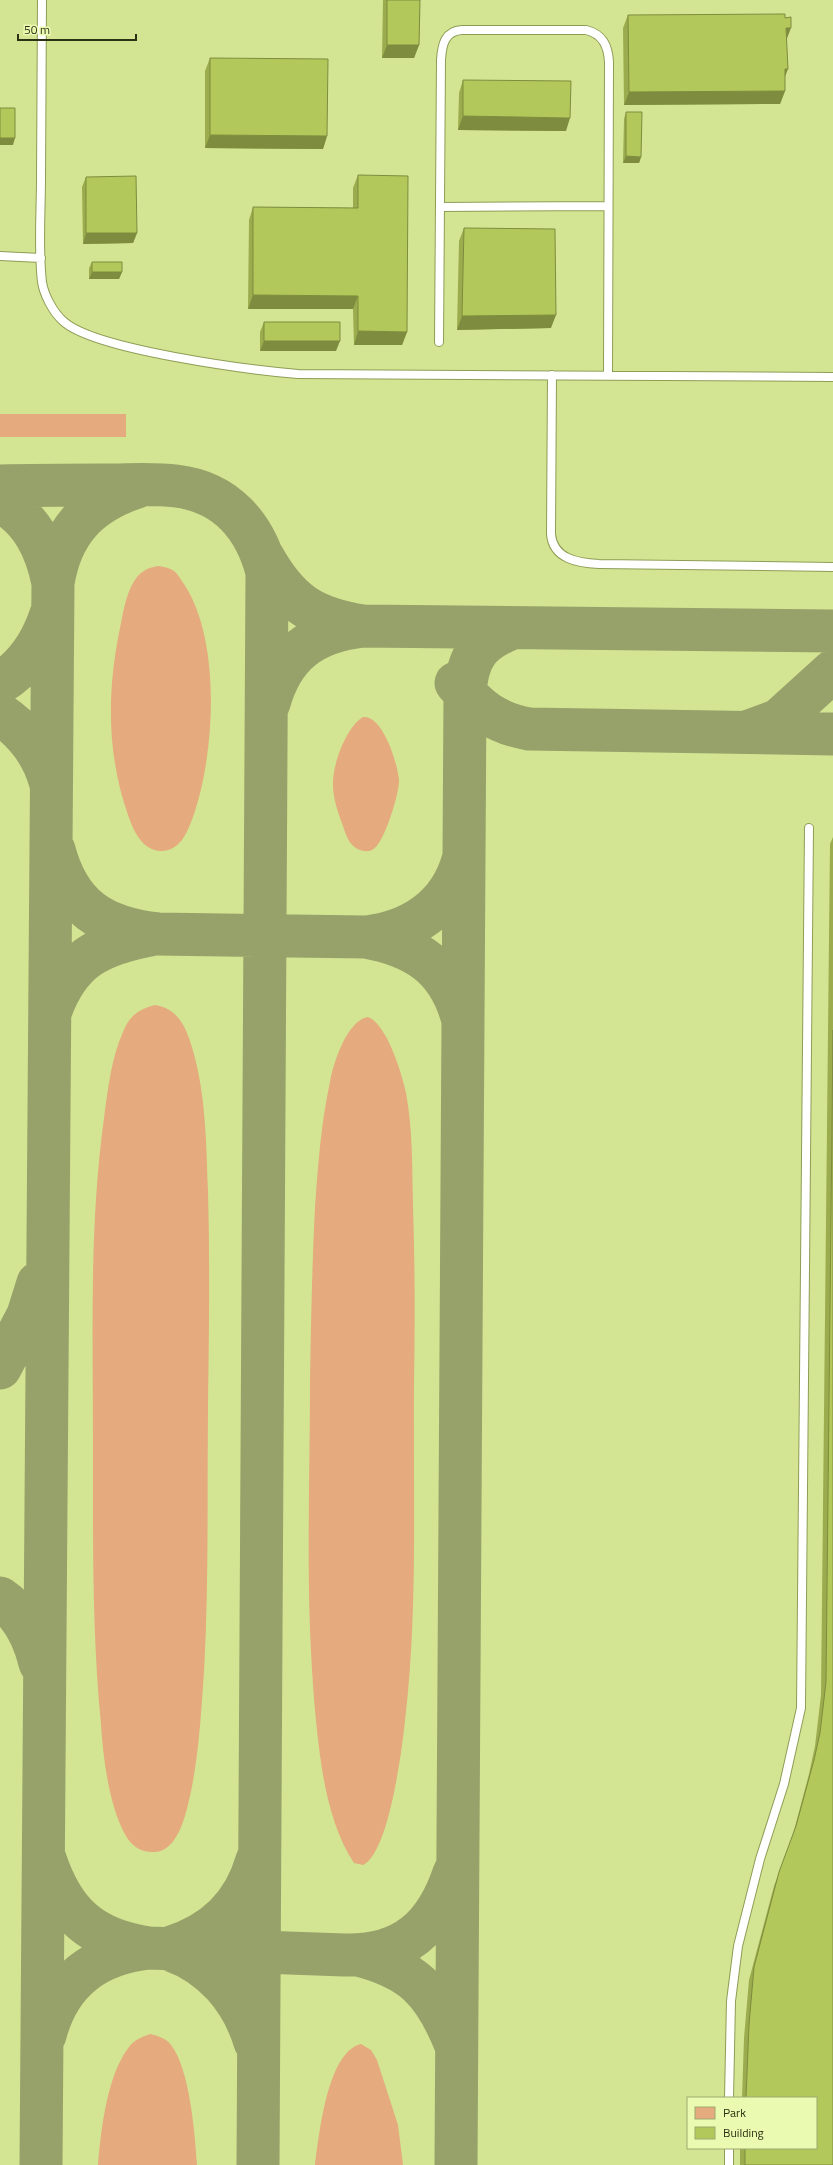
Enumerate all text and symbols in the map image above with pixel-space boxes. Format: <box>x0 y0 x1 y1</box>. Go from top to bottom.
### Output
scale bar <box>18 16 136 42</box>
text: 50 m <box>24 20 50 39</box>
legend <box>687 2097 817 2149</box>
text: Park <box>723 2103 746 2122</box>
text: Building <box>723 2123 764 2142</box>

